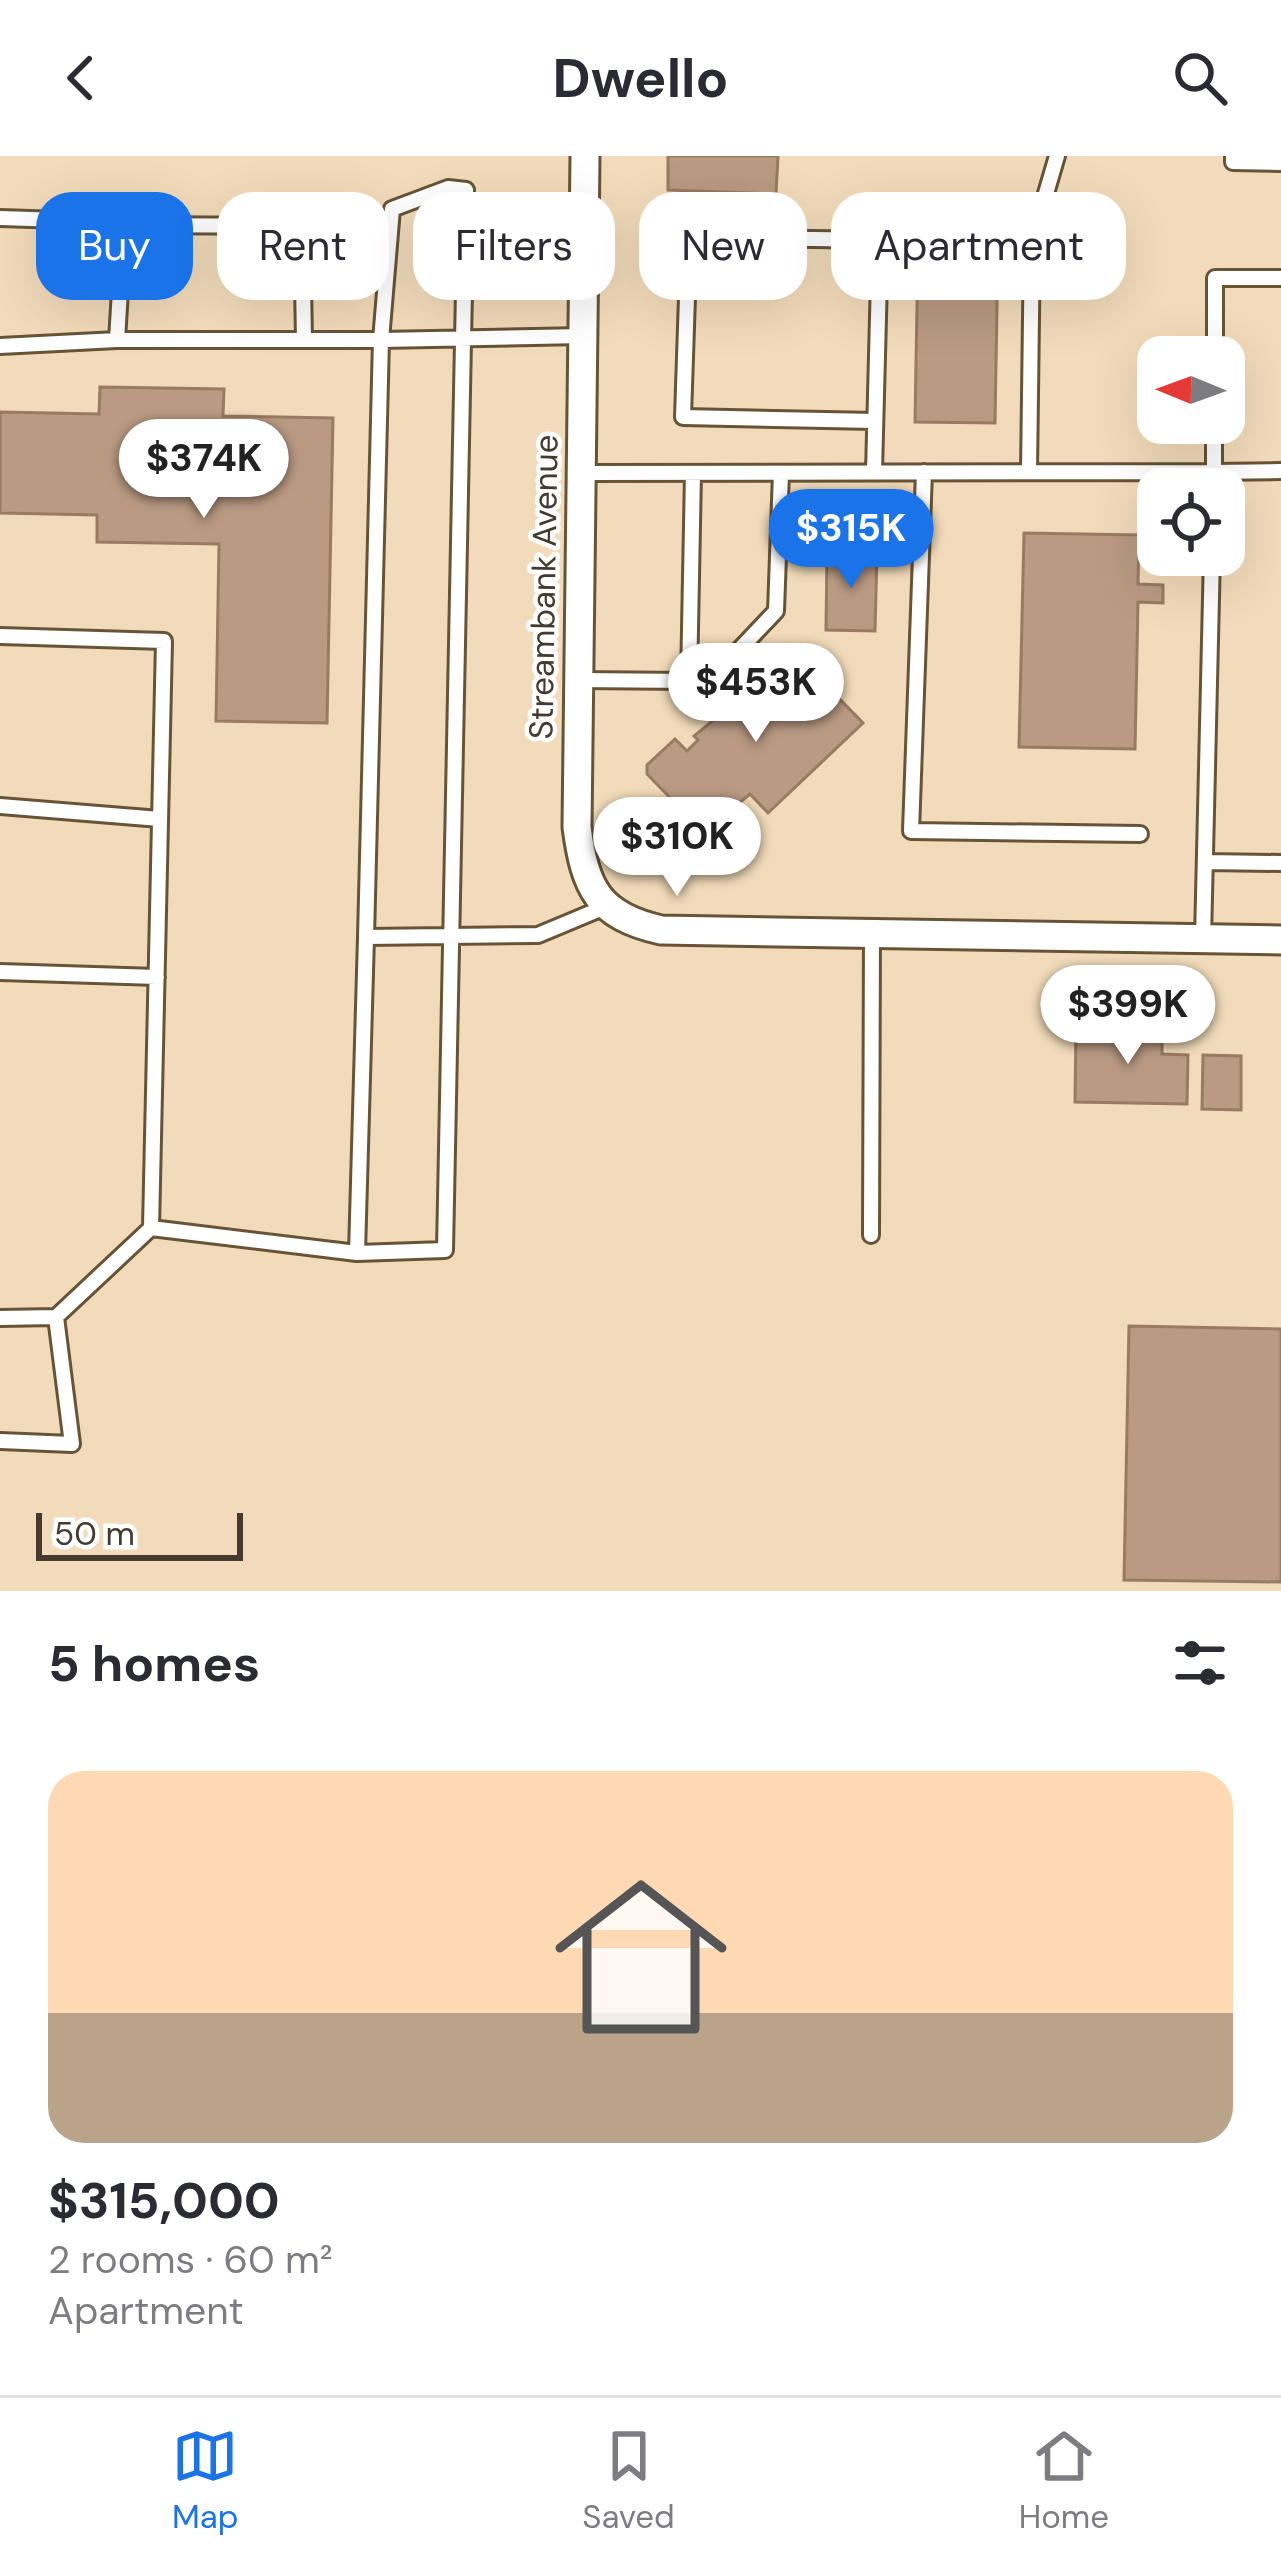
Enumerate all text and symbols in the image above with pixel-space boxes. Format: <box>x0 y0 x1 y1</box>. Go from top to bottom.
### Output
text: Dwello <box>553 43 728 114</box>
icon: back <box>48 45 114 111</box>
icon: search <box>1167 45 1233 111</box>
chip: Buy <box>36 192 193 300</box>
chip: Rent <box>217 192 389 300</box>
chip: Filters <box>413 192 615 300</box>
chip: New <box>639 192 807 300</box>
chip: Apartment <box>831 192 1126 300</box>
north arrow <box>1137 336 1245 444</box>
map controls <box>1137 336 1245 576</box>
pin: $374K <box>120 419 288 521</box>
text: $374K <box>146 432 262 483</box>
street label: Streambank Avenue <box>519 434 568 740</box>
button: locate <box>1137 468 1245 576</box>
pin: $315K <box>767 489 935 591</box>
text: $315K <box>796 502 906 553</box>
pin: $453K <box>672 643 840 745</box>
text: $453K <box>695 656 817 707</box>
pin: $310K <box>593 797 761 899</box>
text: $310K <box>620 810 734 861</box>
pin: $399K <box>1044 965 1212 1067</box>
text: $399K <box>1067 978 1189 1029</box>
scale bar <box>36 1507 243 1560</box>
text: 50 m <box>54 1512 135 1555</box>
text: 5 homes <box>48 1630 260 1697</box>
icon: filters <box>1167 1630 1233 1696</box>
icon: home <box>533 1849 749 2065</box>
text: $315,000 <box>48 2167 280 2234</box>
text: 2 rooms · 60 m² <box>48 2234 333 2285</box>
text: Apartment <box>48 2285 244 2336</box>
tab: Map <box>172 2423 238 2538</box>
tab: Saved <box>582 2423 675 2538</box>
tab: Home <box>1019 2423 1109 2538</box>

